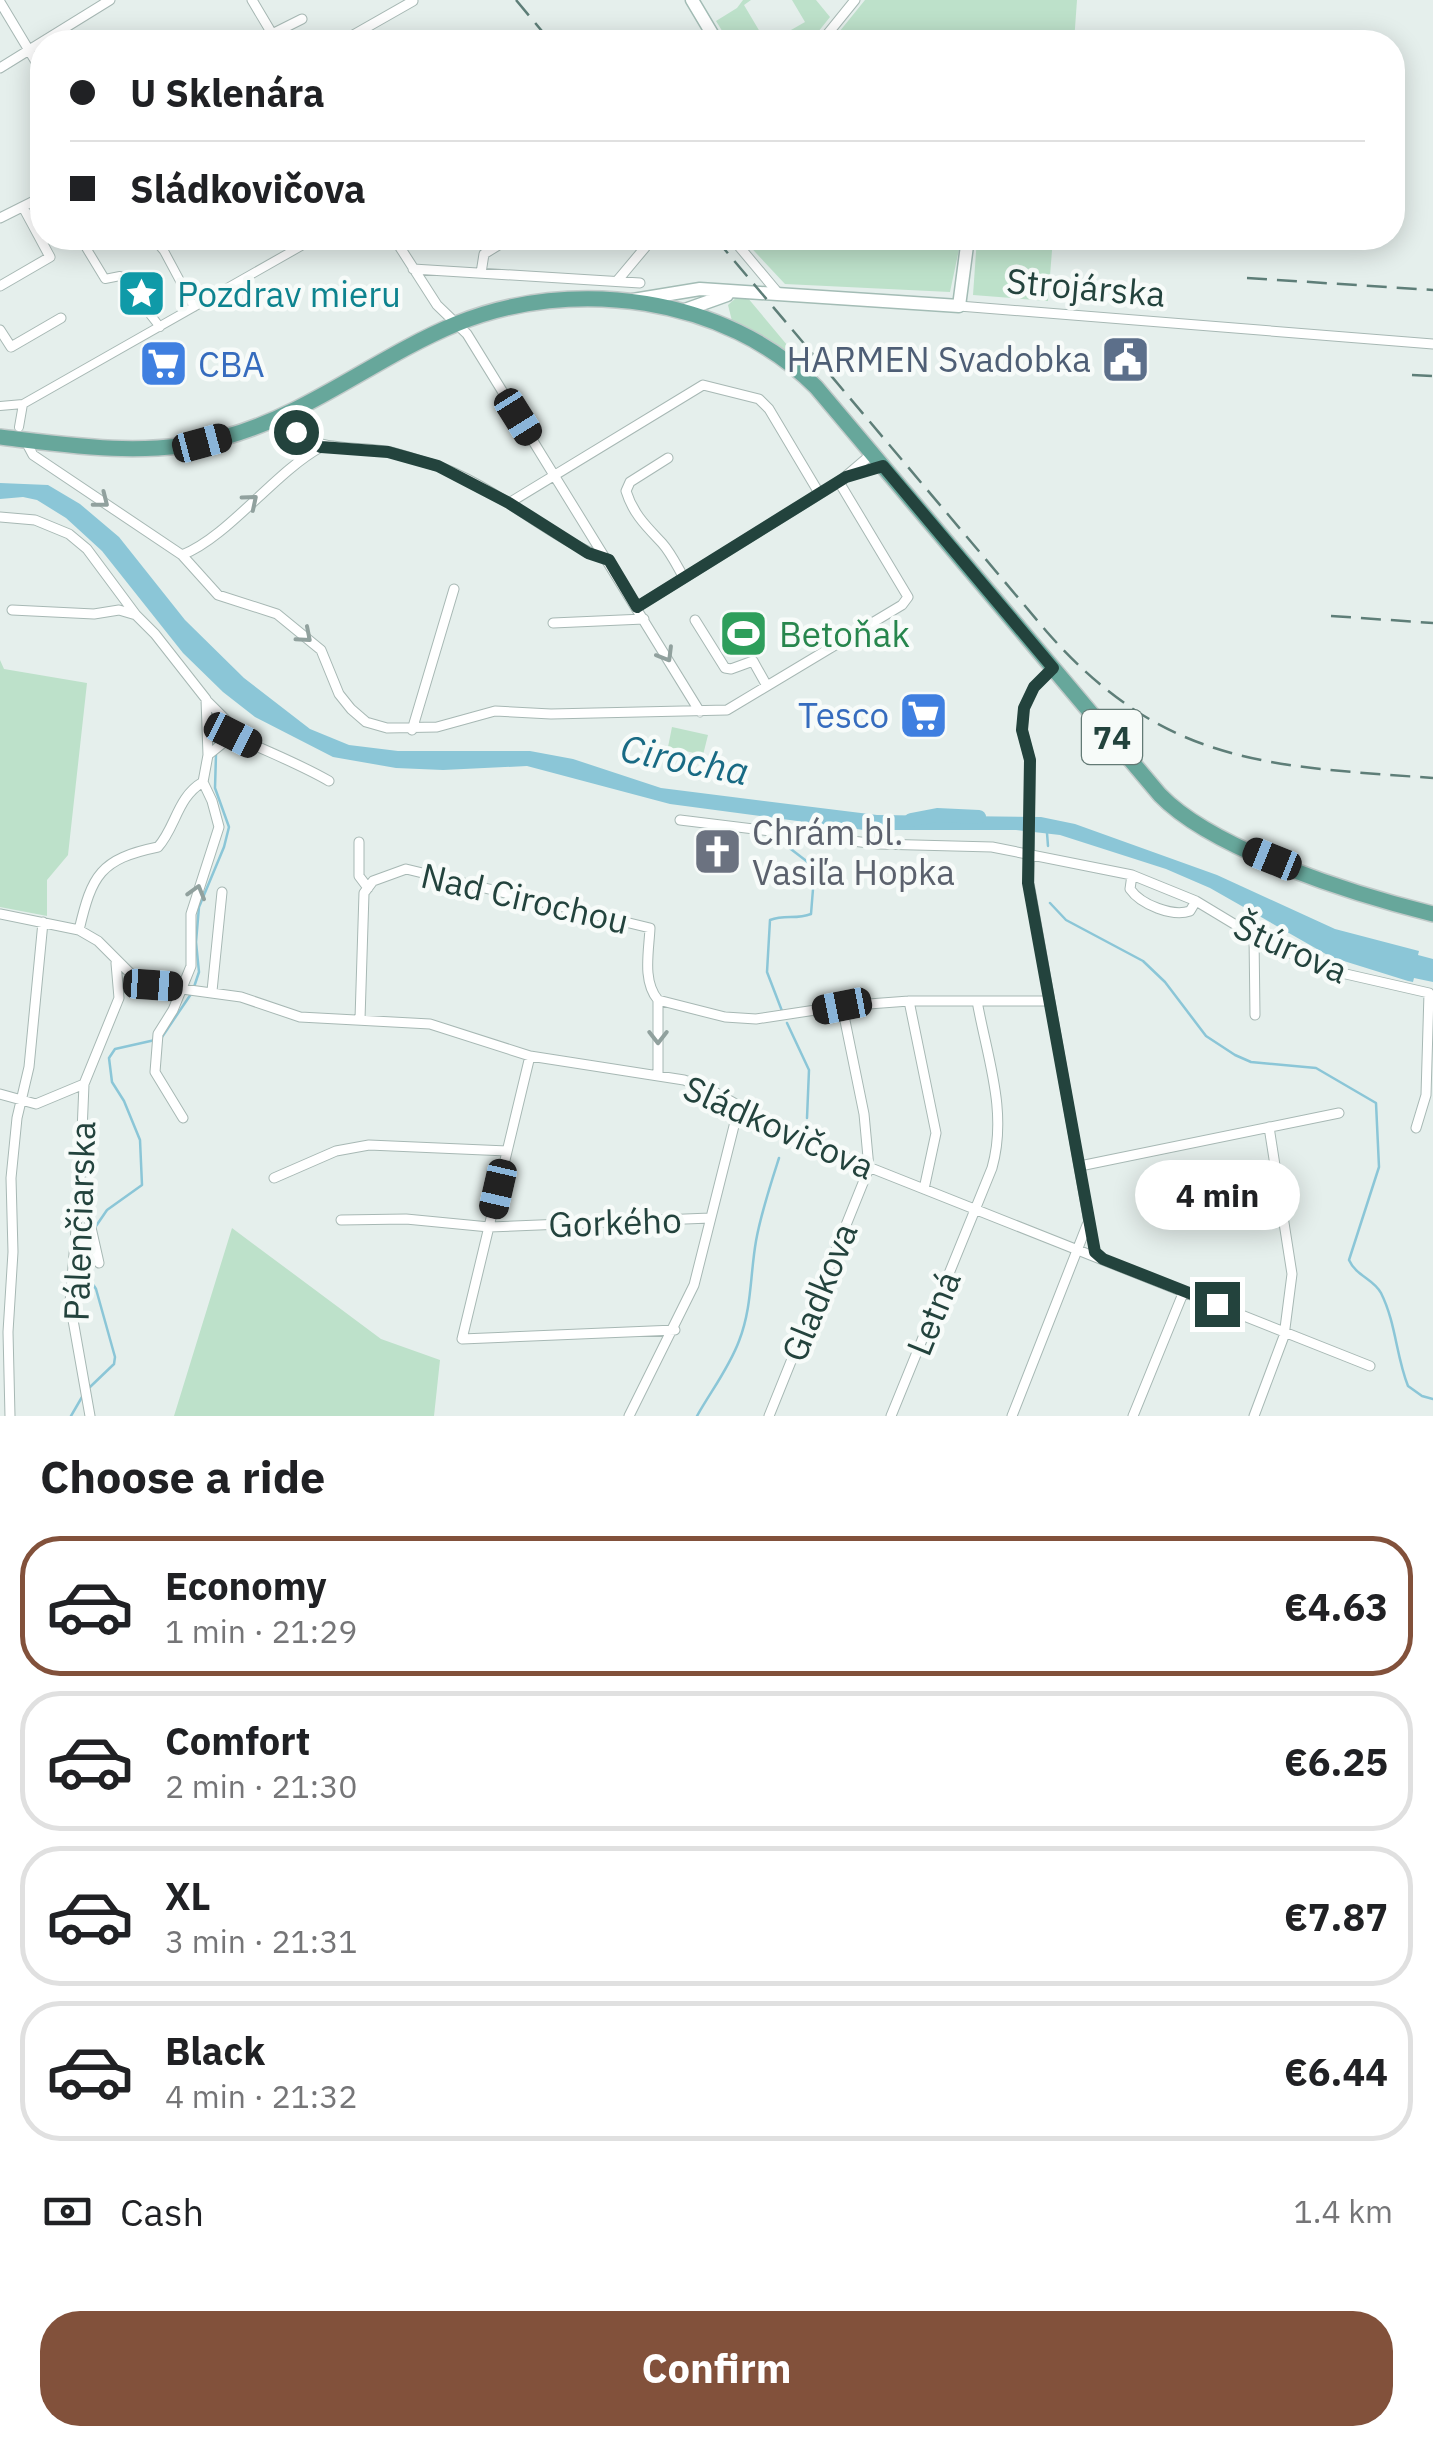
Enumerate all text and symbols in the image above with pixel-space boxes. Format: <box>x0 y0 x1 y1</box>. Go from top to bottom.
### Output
text: U Sklenára <box>130 68 325 117</box>
text: Sládkovičova <box>130 164 366 213</box>
street label: Strojárska <box>1005 257 1167 317</box>
place icon: Pozdrav mieru <box>116 268 168 320</box>
place label: Pozdrav mieru <box>177 271 401 317</box>
public building icon: HARMEN Svadobka <box>1100 333 1152 385</box>
place label: HARMEN Svadobka <box>786 336 1091 382</box>
supermarket icon: CBA <box>137 338 189 390</box>
place label: CBA <box>198 341 265 387</box>
car <box>489 384 547 450</box>
route start <box>274 410 319 455</box>
car <box>169 421 235 465</box>
one-way arrow <box>91 490 109 507</box>
one-way arrow <box>240 495 258 513</box>
sports icon: Betoňak <box>718 608 770 660</box>
place label: Betoňak <box>779 611 910 657</box>
one-way arrow <box>294 624 312 642</box>
one-way arrow <box>654 644 673 662</box>
supermarket icon: Tesco <box>898 689 950 741</box>
place label: Tesco <box>798 692 889 738</box>
car <box>199 708 267 762</box>
road number: 74 <box>1082 710 1142 764</box>
water label: Cirocha <box>617 723 753 795</box>
place label: Chrám bl. Vasiľa Hopka <box>752 809 955 895</box>
church icon: Chrám bl. Vasiľa Hopka <box>691 826 743 878</box>
car <box>1239 834 1305 884</box>
street label: Nad Cirochou <box>417 852 633 944</box>
one-way arrow <box>185 884 206 901</box>
street label: Štúrova <box>1227 903 1355 993</box>
car <box>122 968 184 1002</box>
car <box>810 986 874 1026</box>
one-way arrow <box>647 1030 669 1046</box>
street label: Sládkovičova <box>676 1064 882 1190</box>
street label: Pálenčiarska <box>53 1120 105 1322</box>
car <box>477 1156 519 1222</box>
callout: 4 min <box>1134 1159 1300 1229</box>
text: 4 min <box>1176 1174 1259 1216</box>
street label: Gorkého <box>548 1197 682 1247</box>
street label: Gladkova <box>770 1216 868 1368</box>
street label: Letná <box>895 1264 971 1362</box>
route end <box>1195 1282 1240 1327</box>
text: Choose a ride <box>40 1447 325 1505</box>
icon: car <box>45 1561 135 1651</box>
text: Economy <box>165 1561 327 1610</box>
text: €4.63 <box>1284 1582 1388 1631</box>
text: 1 min · 21:29 <box>165 1610 358 1652</box>
icon: car <box>45 1716 135 1806</box>
text: Comfort <box>165 1716 310 1765</box>
text: €6.25 <box>1284 1737 1388 1786</box>
text: 2 min · 21:30 <box>165 1765 358 1807</box>
icon: car <box>45 1871 135 1961</box>
text: XL <box>165 1871 211 1920</box>
text: €7.87 <box>1284 1892 1388 1941</box>
text: 3 min · 21:31 <box>165 1920 358 1962</box>
icon: car <box>45 2026 135 2116</box>
text: Black <box>165 2026 265 2075</box>
text: €6.44 <box>1284 2047 1388 2096</box>
text: 4 min · 21:32 <box>165 2075 358 2117</box>
icon: cash <box>40 2184 95 2239</box>
text: Cash <box>120 2187 204 2236</box>
text: 1.4 km <box>1294 2190 1393 2232</box>
button: Confirm <box>40 2311 1393 2426</box>

